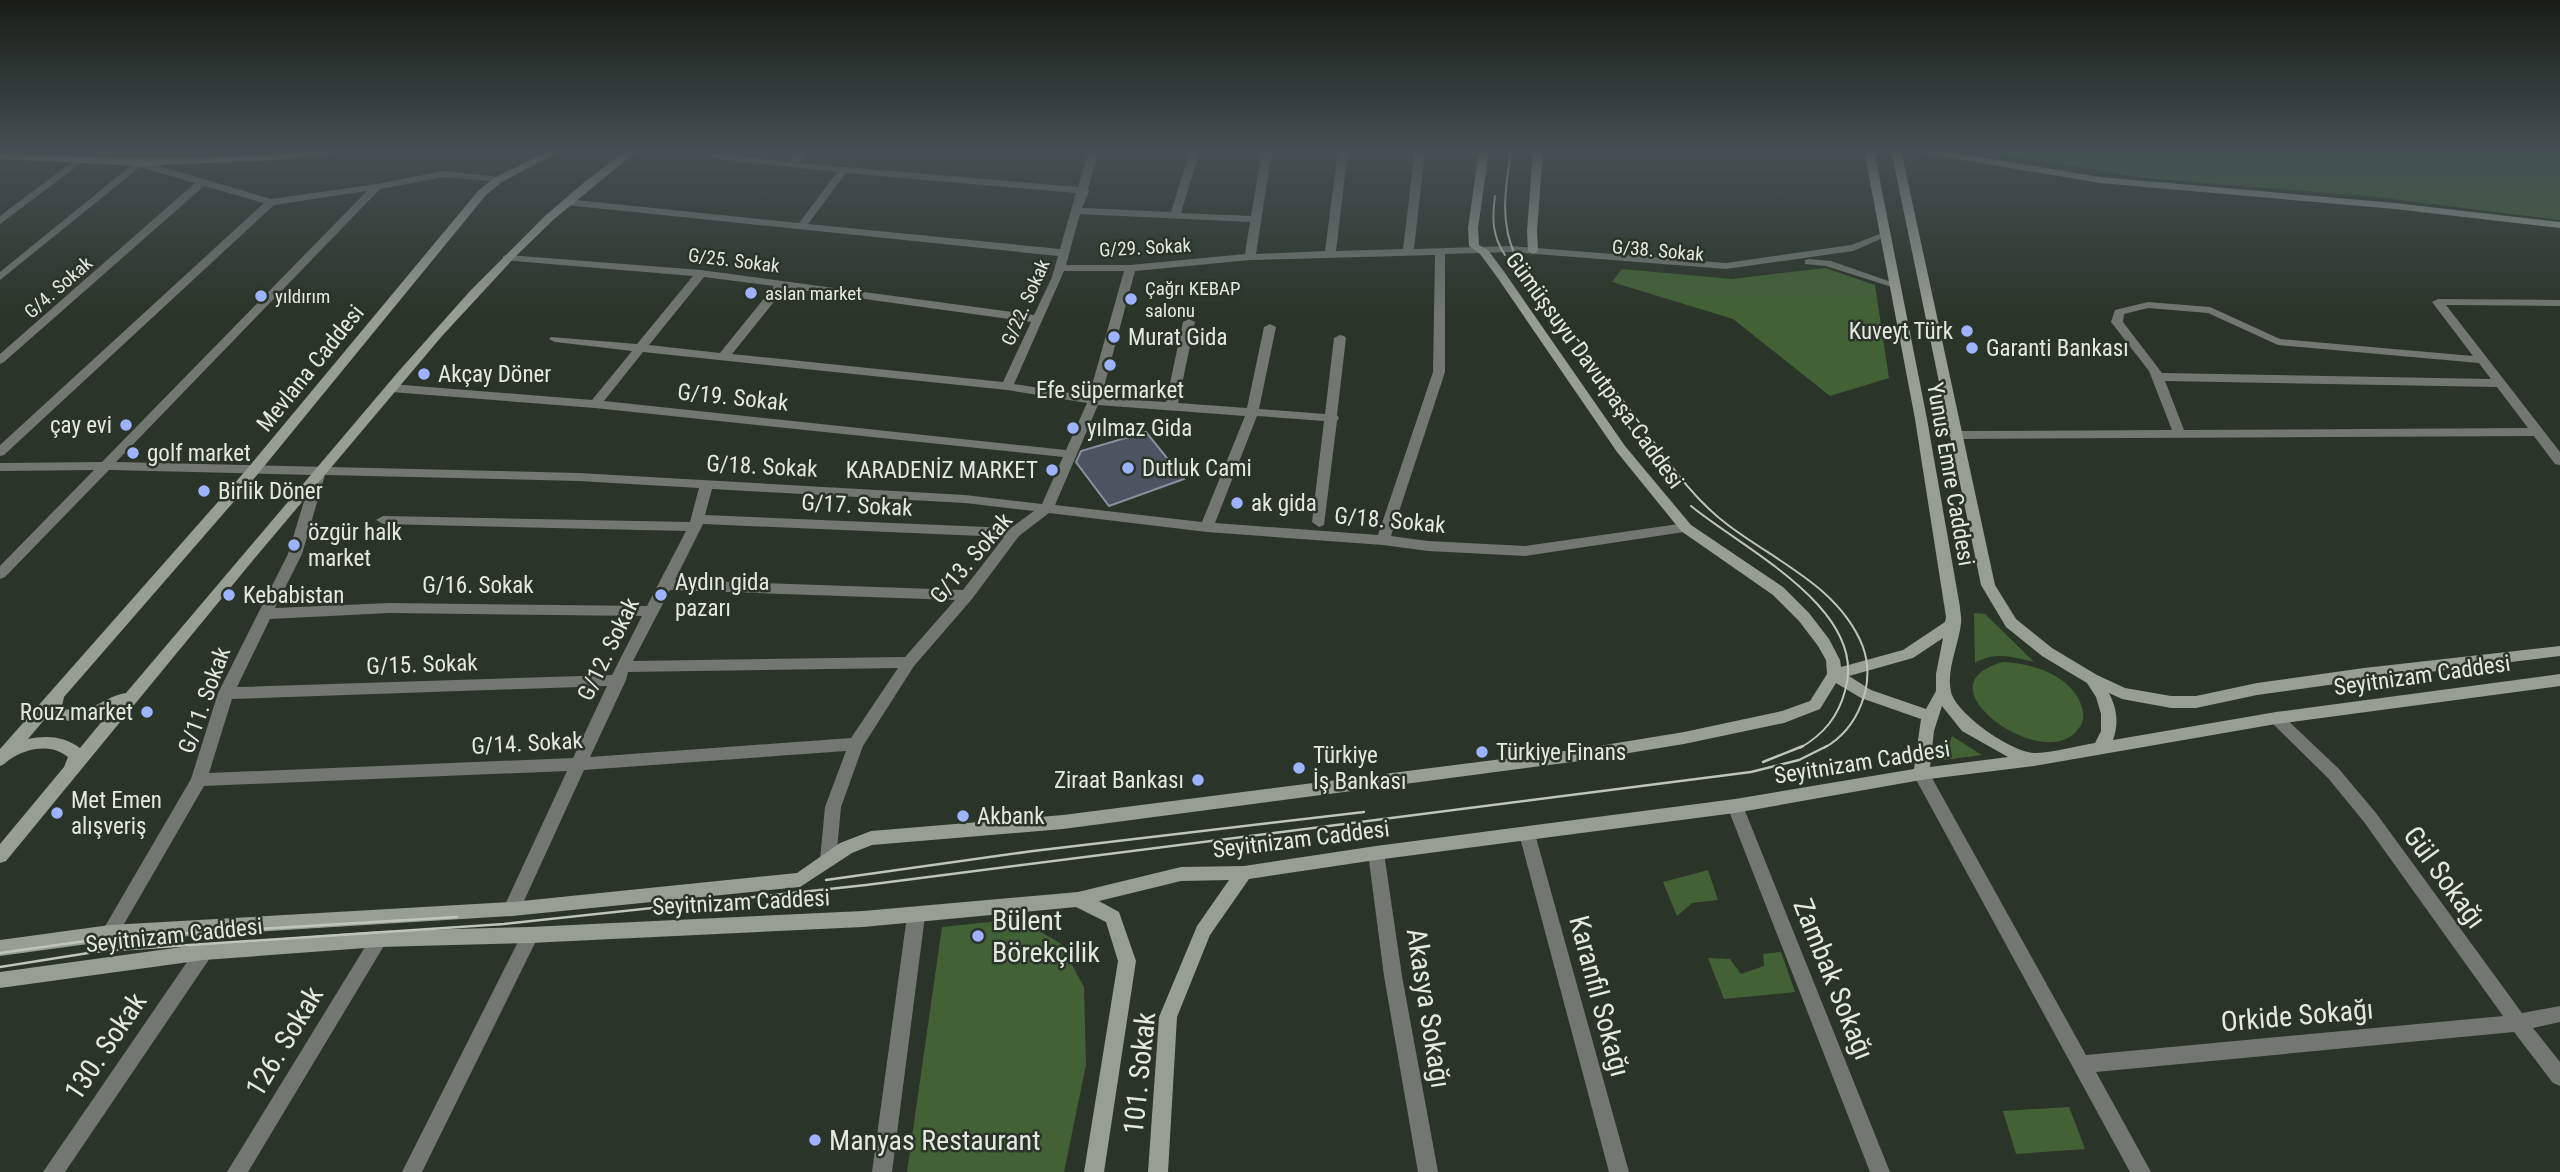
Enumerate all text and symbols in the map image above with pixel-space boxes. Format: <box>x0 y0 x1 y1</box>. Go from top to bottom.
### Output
street label: G/29. Sokak <box>1098 234 1192 261</box>
street label: G/38. Sokak <box>1611 235 1705 266</box>
street label: G/25. Sokak <box>687 243 781 278</box>
street label: Gümüşsuyu Davutpaşa Caddesi <box>1500 247 1689 494</box>
street label: G/4. Sokak <box>20 251 97 323</box>
street label: G/22. Sokak <box>996 255 1055 349</box>
place label: Çağrı KEBAP salonu <box>1145 277 1241 322</box>
place label: aslan market <box>765 282 862 305</box>
place label: yıldırım <box>275 285 330 308</box>
marker: aslan market <box>743 285 759 301</box>
marker: yıldırım <box>253 288 269 304</box>
marker: Çağrı KEBAP salonu <box>1123 291 1139 307</box>
street label: Mevlana Caddesi <box>251 300 370 437</box>
place label: Kuveyt Türk <box>1849 318 1954 345</box>
marker: Kuveyt Türk <box>1959 323 1975 339</box>
place label: Murat Gida <box>1128 324 1227 351</box>
marker: Murat Gida <box>1106 329 1122 345</box>
place label: Garanti Bankası <box>1986 335 2129 362</box>
marker: Garanti Bankası <box>1964 340 1980 356</box>
marker: Efe süpermarket <box>1102 357 1118 373</box>
place label: Akçay Döner <box>438 361 551 388</box>
marker: Akçay Döner <box>416 366 432 382</box>
place label: Efe süpermarket <box>1036 377 1184 404</box>
street label: G/19. Sokak <box>676 378 790 417</box>
street label: Yunus Emre Caddesi <box>1921 380 1980 568</box>
place label: çay evi <box>50 412 112 439</box>
place label: yılmaz Gida <box>1087 415 1192 442</box>
marker: çay evi <box>118 417 134 433</box>
marker: yılmaz Gida <box>1065 420 1081 436</box>
place label: golf market <box>147 440 251 467</box>
marker: golf market <box>125 445 141 461</box>
street label: G/18. Sokak <box>706 450 819 483</box>
place label: Dutluk Cami <box>1142 455 1252 482</box>
place label: KARADENİZ MARKET <box>846 457 1038 484</box>
marker: Dutluk Cami <box>1120 460 1136 476</box>
marker: KARADENİZ MARKET <box>1044 462 1060 478</box>
place label: Birlik Döner <box>218 478 323 505</box>
marker: Birlik Döner <box>196 483 212 499</box>
street label: G/17. Sokak <box>801 489 914 522</box>
place label: ak gida <box>1251 490 1317 517</box>
marker: ak gida <box>1229 495 1245 511</box>
street label: G/18. Sokak <box>1333 502 1447 539</box>
street label: G/13. Sokak <box>925 507 1019 609</box>
place label: özgür halk market <box>308 519 402 572</box>
marker: özgür halk market <box>286 537 302 553</box>
place label: Aydın gida pazarı <box>675 569 769 622</box>
street label: G/16. Sokak <box>422 572 534 599</box>
place label: Kebabistan <box>243 582 344 609</box>
marker: Kebabistan <box>221 587 237 603</box>
marker: Aydın gida pazarı <box>653 587 669 603</box>
street label: G/12. Sokak <box>572 593 645 705</box>
street label: G/11. Sokak <box>173 643 236 757</box>
street label: G/15. Sokak <box>366 649 479 680</box>
street label: Seyitnizam Caddesi <box>2332 650 2512 701</box>
place label: Rouz market <box>20 699 133 726</box>
marker: Rouz market <box>139 704 155 720</box>
street label: G/14. Sokak <box>471 727 584 760</box>
street label: Seyitnizam Caddesi <box>1772 735 1952 790</box>
place label: Türkiye Finans <box>1496 739 1626 766</box>
place label: Türkiye İş Bankası <box>1313 742 1407 795</box>
marker: Türkiye Finans <box>1474 744 1490 760</box>
marker: Türkiye İş Bankası <box>1291 760 1307 776</box>
place label: Ziraat Bankası <box>1054 767 1184 794</box>
marker: Ziraat Bankası <box>1190 772 1206 788</box>
place label: Met Emen alışveriş <box>71 787 162 840</box>
place label: Akbank <box>977 803 1045 830</box>
marker: Met Emen alışveriş <box>49 805 65 821</box>
marker: Akbank <box>955 808 971 824</box>
street label: Seyitnizam Caddesi <box>1211 815 1391 864</box>
street label: Gül Sokağı <box>2397 820 2493 935</box>
street label: Seyitnizam Caddesi <box>652 884 831 921</box>
street label: Zambak Sokağı <box>1786 894 1881 1064</box>
place label: Bülent Börekçilik <box>992 904 1100 969</box>
street label: Karanfil Sokağı <box>1562 912 1637 1080</box>
street label: Seyitnizam Caddesi <box>84 913 264 958</box>
street label: Akasya Sokağı <box>1400 926 1457 1090</box>
marker: Bülent Börekçilik <box>970 928 986 944</box>
street label: 126. Sokak <box>239 980 330 1102</box>
street label: 130. Sokak <box>57 986 154 1106</box>
street label: Orkide Sokağı <box>2219 992 2375 1039</box>
street label: 101. Sokak <box>1117 1010 1162 1136</box>
place label: Manyas Restaurant <box>829 1124 1040 1157</box>
marker: Manyas Restaurant <box>807 1132 823 1148</box>

